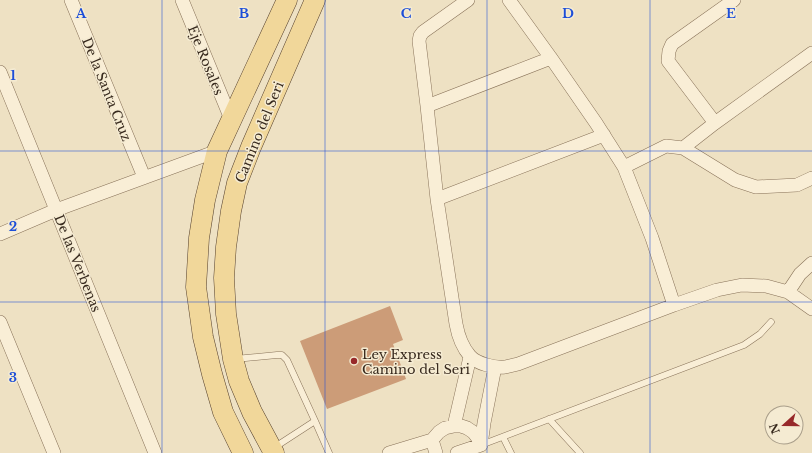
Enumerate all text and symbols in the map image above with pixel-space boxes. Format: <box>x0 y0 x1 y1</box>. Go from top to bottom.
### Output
text: A <box>75 5 87 22</box>
text: B <box>239 5 249 22</box>
text: C <box>401 5 412 22</box>
text: D <box>562 5 574 22</box>
text: E <box>726 5 736 22</box>
street label: Eje Rosales <box>184 23 227 98</box>
street label: De la Santa Cruz <box>78 35 135 144</box>
text: 1 <box>10 67 16 84</box>
street label: Camino del Seri <box>231 78 288 185</box>
street label: De las Verbenas <box>50 212 105 315</box>
text: 2 <box>9 218 17 235</box>
place label: Ley Express Camino del Seri <box>362 346 470 378</box>
marker: Ley Express Camino del Seri <box>349 356 359 366</box>
text: 3 <box>9 369 17 386</box>
north arrow <box>764 405 804 445</box>
text: N <box>766 421 783 436</box>

